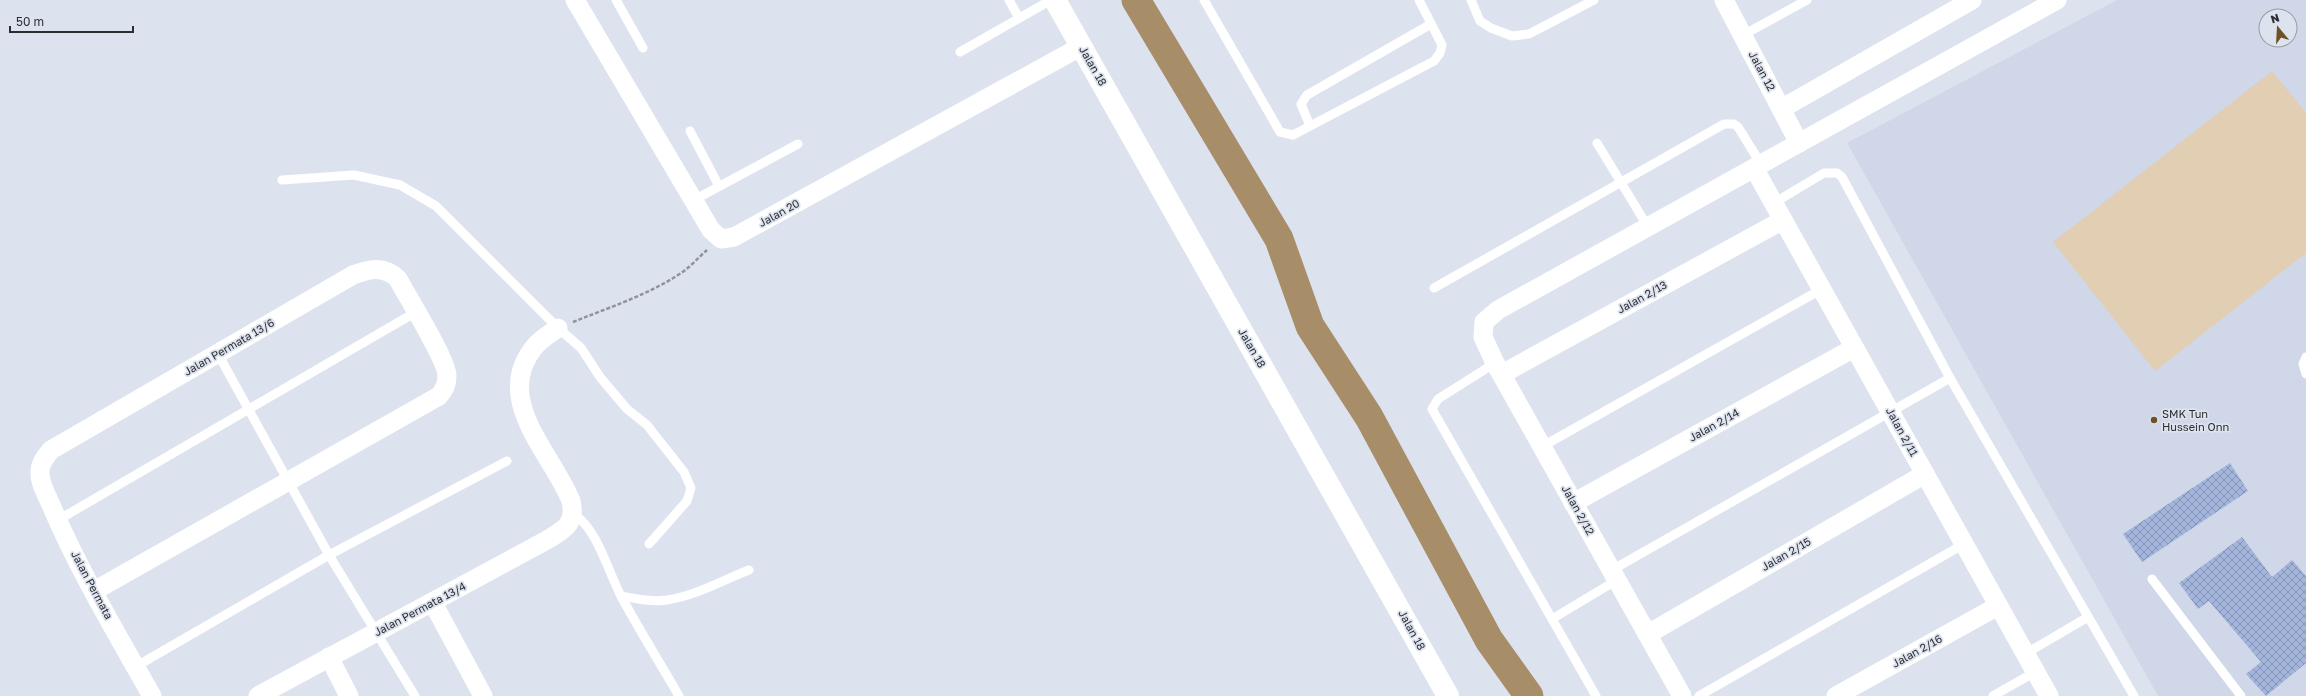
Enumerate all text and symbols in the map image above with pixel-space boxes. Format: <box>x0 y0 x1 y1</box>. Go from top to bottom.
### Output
scale bar <box>10 8 133 34</box>
north arrow <box>2258 8 2298 48</box>
text: N <box>2269 11 2281 25</box>
text: 50 m <box>16 14 44 29</box>
street label: Jalan 18 <box>1077 44 1110 88</box>
street label: Jalan 12 <box>1747 49 1778 93</box>
street label: Jalan 20 <box>756 196 802 229</box>
street label: Jalan 2/13 <box>1615 278 1669 316</box>
street label: Jalan Permata 13/6 <box>181 315 277 378</box>
street label: Jalan 18 <box>1236 326 1269 370</box>
street label: Jalan 2/14 <box>1686 405 1741 444</box>
street label: Jalan 2/11 <box>1884 405 1921 458</box>
place label: SMK Tun Hussein Onn <box>2162 407 2229 433</box>
marker: SMK Tun Hussein Onn <box>2149 415 2159 425</box>
street label: Jalan 2/12 <box>1559 483 1597 537</box>
street label: Jalan 2/15 <box>1759 534 1813 573</box>
street label: Jalan Permata <box>69 548 116 621</box>
street label: Jalan Permata 13/4 <box>372 579 468 638</box>
street label: Jalan 18 <box>1396 608 1429 652</box>
street label: Jalan 2/16 <box>1889 631 1944 670</box>

